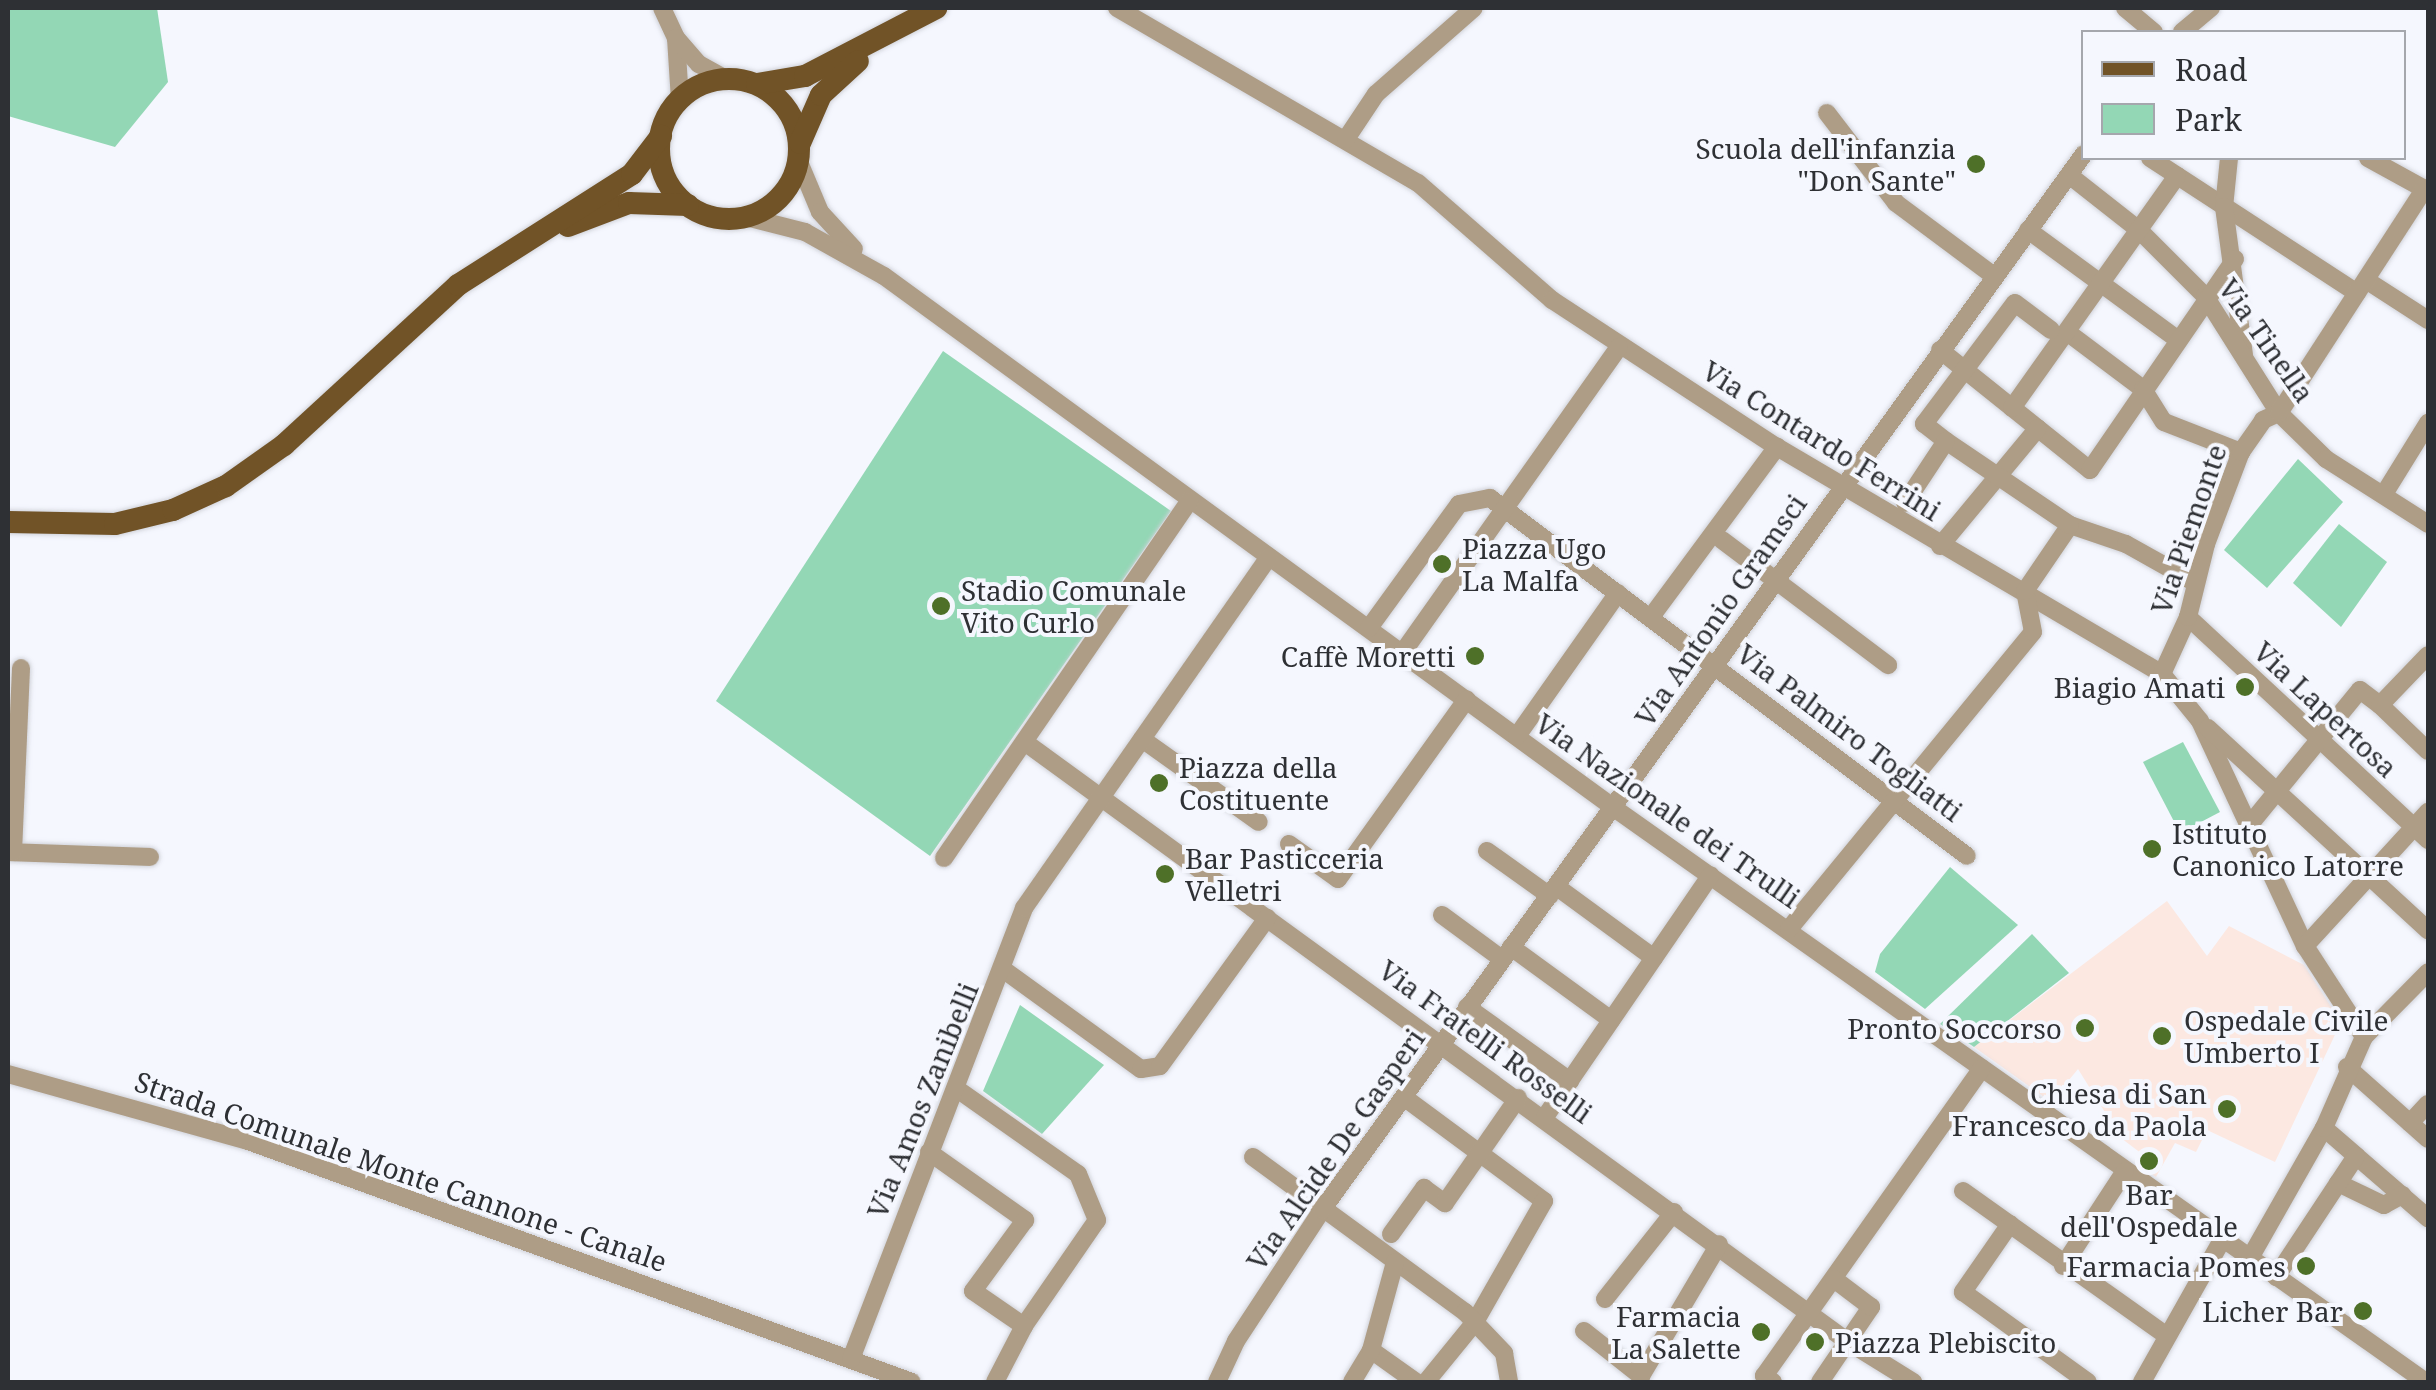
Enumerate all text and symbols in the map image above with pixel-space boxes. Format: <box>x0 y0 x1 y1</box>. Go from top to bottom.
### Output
legend <box>2081 30 2406 160</box>
text: Road <box>2175 49 2247 90</box>
text: Park <box>2175 99 2242 140</box>
place label: Scuola dell'infanzia "Don Sante" <box>1695 131 1956 197</box>
marker: Scuola dell'infanzia "Don Sante" <box>1965 153 1987 175</box>
street label: Via Tinella <box>2212 272 2322 408</box>
street label: Via Contardo Ferrini <box>1697 353 1947 527</box>
street label: Via Piemonte <box>2143 440 2233 618</box>
street label: Via Antonio Gramsci <box>1627 488 1813 732</box>
place label: Piazza Ugo La Malfa <box>1462 531 1607 597</box>
marker: Piazza Ugo La Malfa <box>1431 553 1453 575</box>
place label: Stadio Comunale Vito Curlo <box>961 573 1187 639</box>
marker: Stadio Comunale Vito Curlo <box>930 595 952 617</box>
street label: Via Lapertosa <box>2247 634 2405 784</box>
street label: Via Palmiro Togliatti <box>1731 636 1969 828</box>
place label: Caffè Moretti <box>1281 639 1455 673</box>
marker: Caffè Moretti <box>1464 645 1486 667</box>
place label: Biagio Amati <box>2054 670 2225 704</box>
marker: Biagio Amati <box>2234 676 2256 698</box>
street label: Via Nazionale dei Trulli <box>1529 706 1807 914</box>
place label: Piazza della Costituente <box>1179 750 1338 816</box>
marker: Piazza della Costituente <box>1148 772 1170 794</box>
place label: Istituto Canonico Latorre <box>2172 816 2404 882</box>
marker: Istituto Canonico Latorre <box>2141 838 2163 860</box>
place label: Bar Pasticceria Velletri <box>1185 841 1384 907</box>
marker: Bar Pasticceria Velletri <box>1154 863 1176 885</box>
street label: Via Fratelli Rosselli <box>1373 952 1599 1130</box>
street label: Via Amos Zanibelli <box>859 977 985 1223</box>
place label: Ospedale Civile Umberto I <box>2184 1003 2388 1069</box>
place label: Pronto Soccorso <box>1847 1011 2062 1045</box>
marker: Pronto Soccorso <box>2072 1015 2098 1041</box>
street label: Via Alcide De Gasperi <box>1239 1022 1431 1276</box>
marker: Ospedale Civile Umberto I <box>2149 1023 2175 1049</box>
street label: Strada Comunale Monte Cannone - Canale <box>130 1064 672 1278</box>
place label: Chiesa di San Francesco da Paola <box>1952 1076 2207 1142</box>
marker: Chiesa di San Francesco da Paola <box>2216 1098 2238 1120</box>
marker: Bar dell'Ospedale <box>2138 1150 2160 1172</box>
place label: Bar dell'Ospedale <box>2060 1177 2238 1243</box>
place label: Farmacia Pomes <box>2067 1249 2286 1283</box>
marker: Farmacia Pomes <box>2295 1255 2317 1277</box>
place label: Licher Bar <box>2202 1294 2343 1328</box>
place label: Farmacia La Salette <box>1611 1299 1741 1365</box>
marker: Licher Bar <box>2352 1300 2374 1322</box>
marker: Farmacia La Salette <box>1750 1321 1772 1343</box>
place label: Piazza Plebiscito <box>1835 1325 2056 1359</box>
marker: Piazza Plebiscito <box>1804 1331 1826 1353</box>

